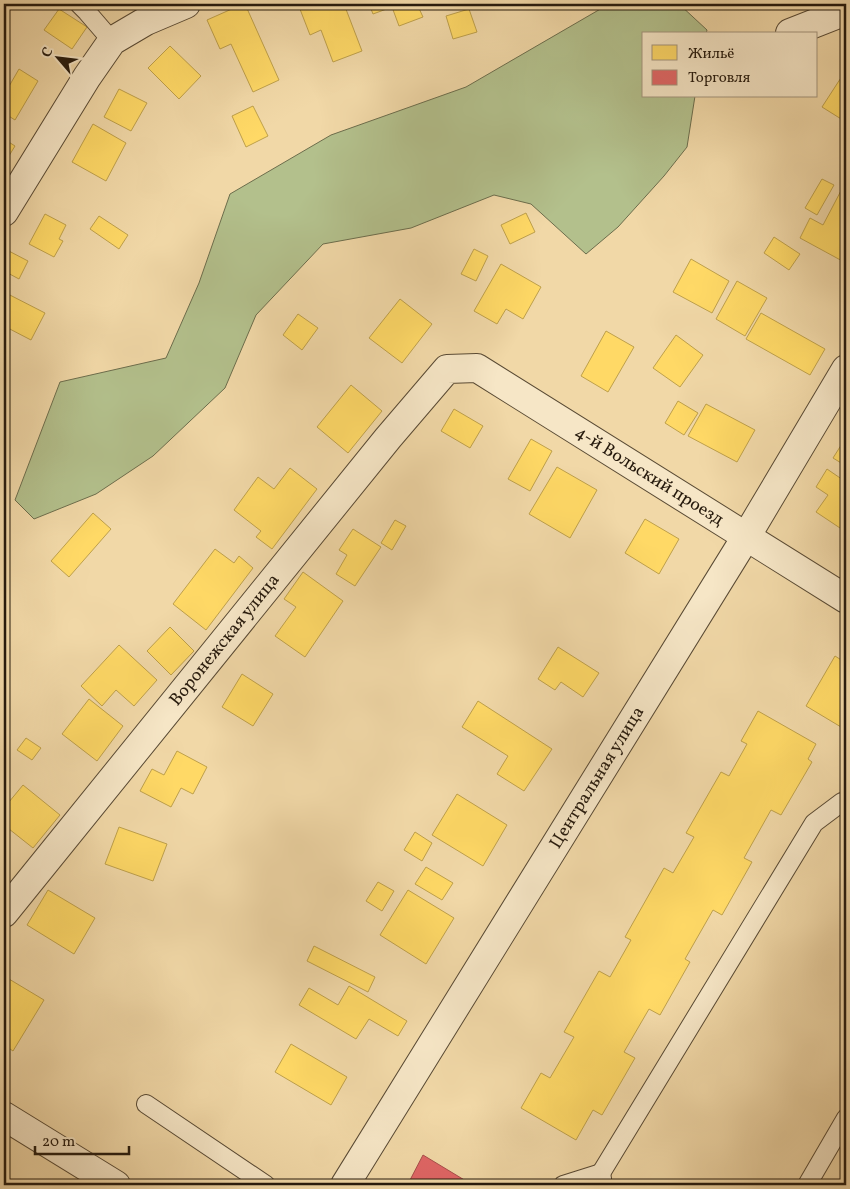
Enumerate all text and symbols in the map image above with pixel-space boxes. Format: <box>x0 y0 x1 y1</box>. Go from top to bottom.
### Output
north arrow <box>32 32 82 82</box>
legend <box>642 32 818 98</box>
text: С <box>37 44 58 61</box>
text: Жильё <box>688 44 734 65</box>
text: Торговля <box>688 68 750 89</box>
street label: 4-й Вольский проезд <box>570 420 729 532</box>
street label: Воронежская улица <box>164 569 286 711</box>
street label: Центральная улица <box>544 702 651 854</box>
scale bar <box>35 1124 129 1156</box>
text: 20 m <box>42 1132 75 1153</box>

